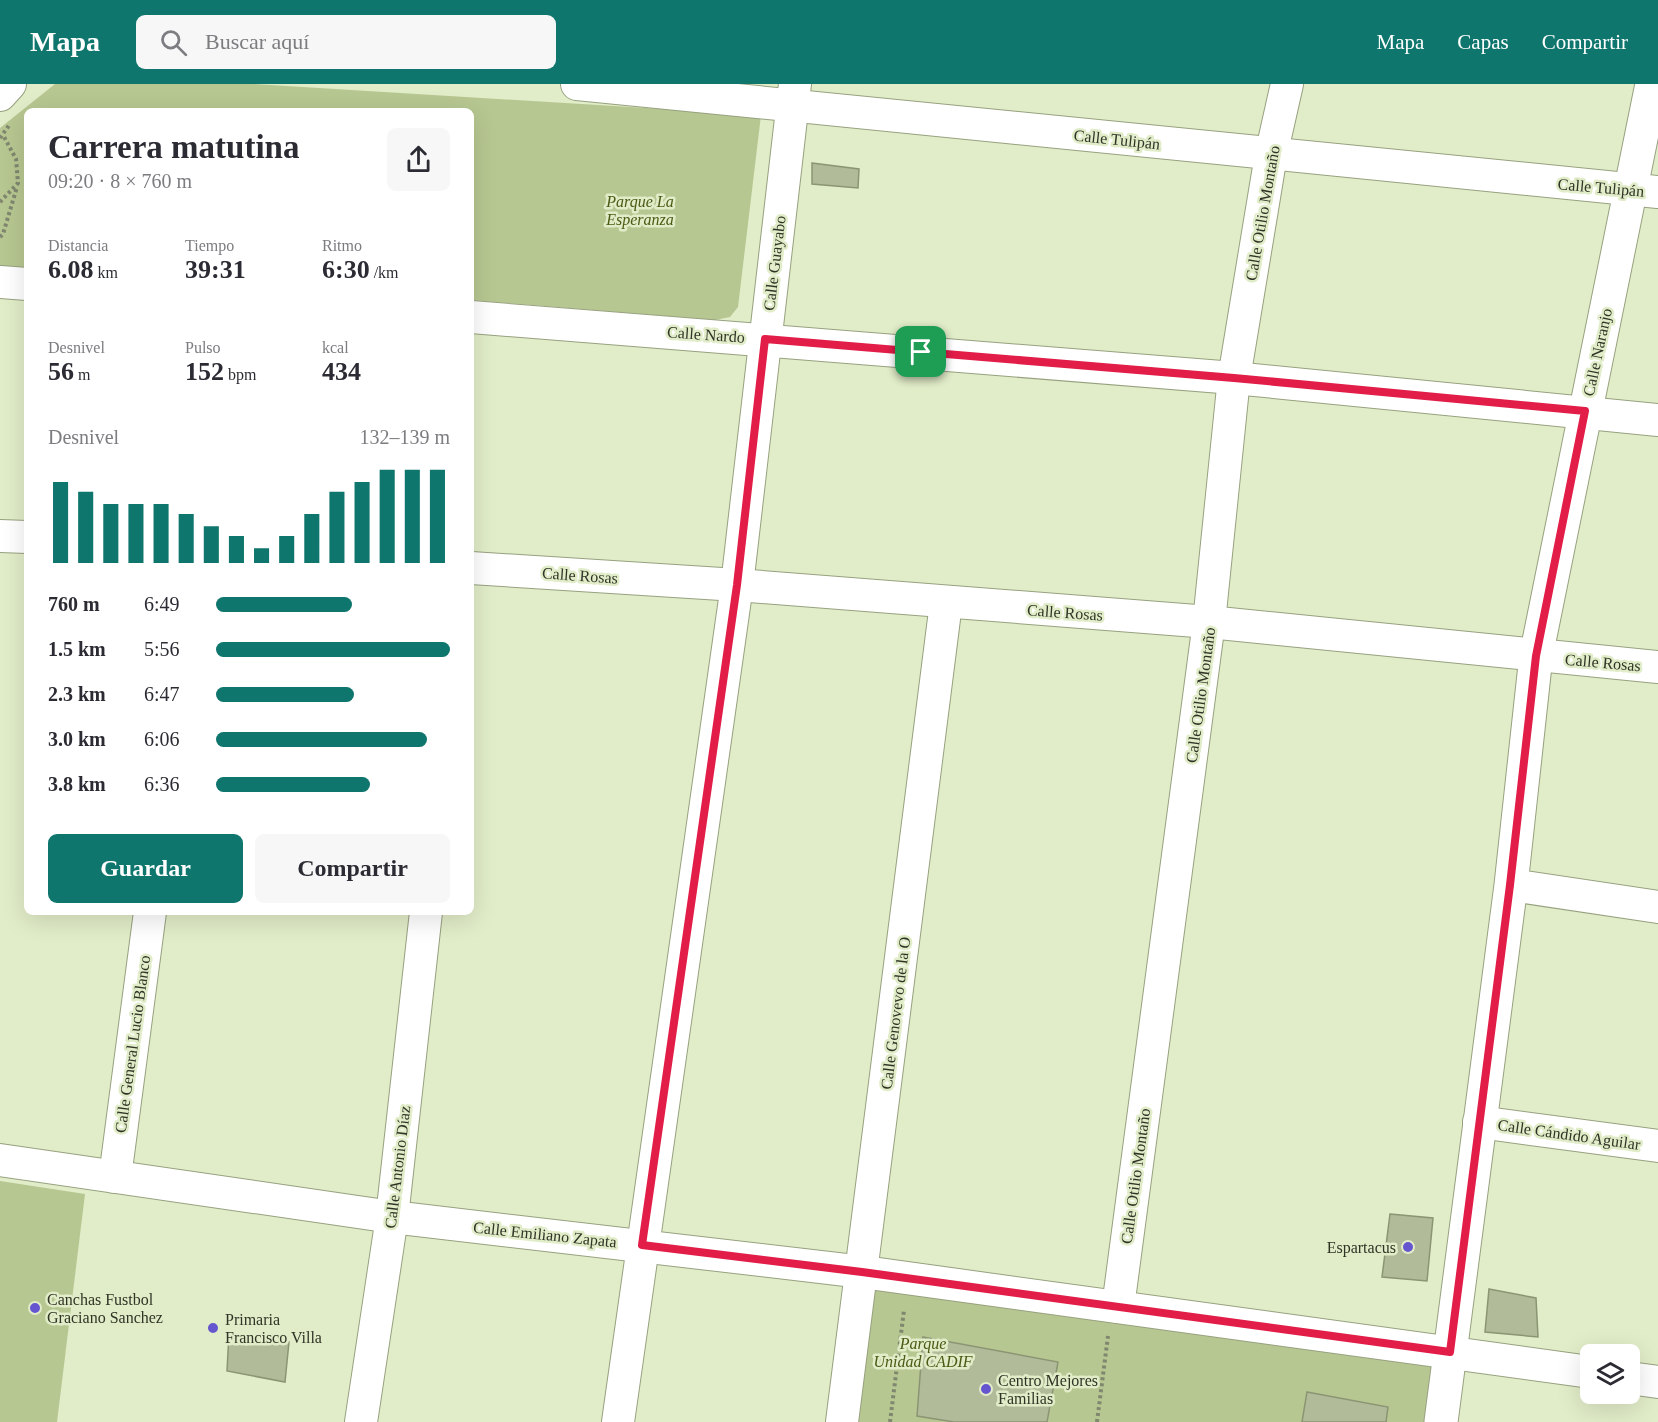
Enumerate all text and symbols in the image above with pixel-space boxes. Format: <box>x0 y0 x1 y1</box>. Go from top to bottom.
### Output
search box <box>136 15 556 69</box>
text: Mapa <box>30 26 100 57</box>
icon: search <box>157 26 190 59</box>
text: Buscar aquí <box>205 29 309 54</box>
text: Mapa <box>1377 30 1424 54</box>
text: Capas <box>1457 30 1509 54</box>
text: Compartir <box>1542 30 1628 54</box>
street label: Calle Tulipán <box>1073 127 1161 153</box>
button: share <box>387 128 450 191</box>
text: Carrera matutina <box>48 129 299 165</box>
street label: Calle Otilio Montaño <box>1242 144 1283 282</box>
text: 09:20 · 8 × 760 m <box>48 170 192 192</box>
street label: Calle Tulipán <box>1557 175 1645 201</box>
park label: Parque La Esperanza <box>605 193 674 229</box>
street label: Calle Guayabo <box>760 215 790 312</box>
text: Distancia <box>48 237 108 254</box>
text: Tiempo <box>185 237 234 254</box>
text: Ritmo <box>322 237 362 254</box>
text: 6.08 <box>48 255 94 284</box>
text: 39:31 <box>185 255 246 284</box>
text: 6:30 <box>322 255 370 284</box>
text: km <box>94 264 118 281</box>
text: /km <box>370 264 399 281</box>
street label: Calle Naranjo <box>1580 307 1616 398</box>
street label: Calle Nardo <box>667 323 745 346</box>
pin <box>895 326 946 377</box>
icon: arrive <box>904 335 937 368</box>
text: Desnivel <box>48 339 105 356</box>
text: Pulso <box>185 339 221 356</box>
text: kcal <box>322 339 349 356</box>
text: 56 <box>48 357 74 386</box>
text: 152 <box>185 357 224 386</box>
text: 434 <box>322 357 361 386</box>
text: m <box>74 366 90 383</box>
text: bpm <box>224 366 256 383</box>
text: Desnivel <box>48 426 119 448</box>
text: 132–139 m <box>359 426 450 448</box>
street label: Calle Rosas <box>541 564 618 587</box>
text: 760 m <box>48 593 100 615</box>
text: 6:49 <box>144 593 180 615</box>
street label: Calle Rosas <box>1026 601 1103 624</box>
street label: Calle Otilio Montaño <box>1183 626 1218 764</box>
text: 1.5 km <box>48 638 106 660</box>
text: 5:56 <box>144 638 180 660</box>
street label: Calle Rosas <box>1564 651 1642 674</box>
text: 2.3 km <box>48 683 106 705</box>
text: 6:47 <box>144 683 180 705</box>
text: 3.0 km <box>48 728 106 750</box>
text: 6:06 <box>144 728 180 750</box>
text: 3.8 km <box>48 773 106 795</box>
text: 6:36 <box>144 773 180 795</box>
button: Guardar <box>48 834 243 903</box>
button: Compartir <box>255 834 450 903</box>
street label: Calle Genovevo de la O <box>878 936 913 1090</box>
street label: Calle General Lucio Blanco <box>112 954 153 1134</box>
street label: Calle Antonio Díaz <box>382 1105 413 1229</box>
street label: Calle Otilio Montaño <box>1118 1107 1153 1245</box>
street label: Calle Cándido Aguilar <box>1496 1116 1642 1154</box>
street label: Calle Emiliano Zapata <box>472 1219 617 1251</box>
place label: Espartacus <box>1327 1239 1396 1257</box>
marker: Espartacus <box>1401 1240 1415 1254</box>
place label: Canchas Fustbol Graciano Sanchez <box>47 1291 163 1326</box>
marker: Canchas Fustbol Graciano Sanchez <box>28 1301 42 1315</box>
place label: Primaria Francisco Villa <box>225 1311 322 1346</box>
marker: Primaria Francisco Villa <box>206 1321 220 1335</box>
park label: Parque Unidad CADIF <box>873 1335 973 1370</box>
map controls <box>1580 1344 1640 1404</box>
button: layers <box>1580 1344 1640 1404</box>
place label: Centro Mejores Familias <box>998 1372 1098 1407</box>
marker: Centro Mejores Familias <box>979 1382 993 1396</box>

